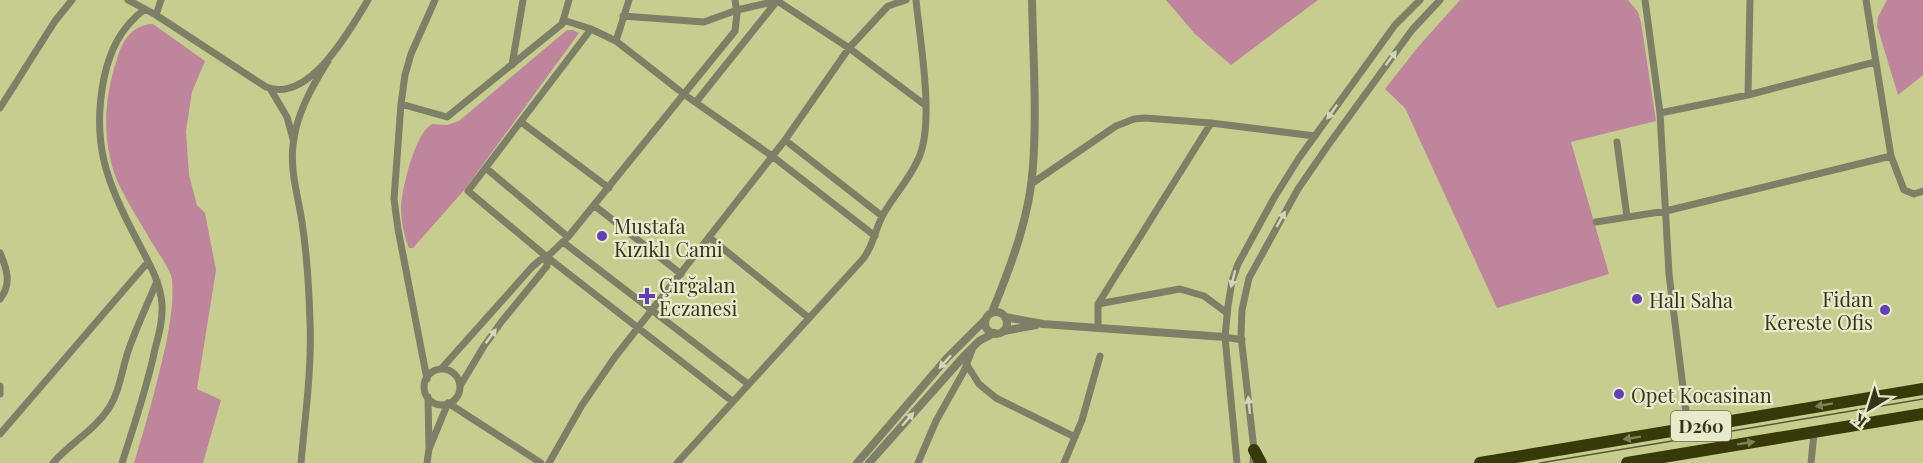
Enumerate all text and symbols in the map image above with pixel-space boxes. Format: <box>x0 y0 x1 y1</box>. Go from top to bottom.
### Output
one-way arrow <box>1385 51 1397 67</box>
one-way arrow <box>1326 103 1338 119</box>
one-way arrow <box>1276 210 1286 227</box>
place label: Mustafa Kızıklı Cami <box>614 212 723 262</box>
marker: Mustafa Kızıklı Cami <box>595 229 609 243</box>
one-way arrow <box>1228 270 1238 288</box>
place label: Çırğalan Eczanesi <box>659 271 737 321</box>
place label: Fidan Kereste Ofis <box>1764 285 1873 335</box>
place label: Halı Saha <box>1649 286 1733 313</box>
marker: Çırğalan Eczanesi <box>640 289 654 303</box>
marker: Halı Saha <box>1630 292 1644 306</box>
marker: Fidan Kereste Ofis <box>1878 303 1892 317</box>
one-way arrow <box>485 329 497 345</box>
one-way arrow <box>939 354 952 369</box>
north arrow <box>1839 379 1899 439</box>
place label: Opet Kocasinan <box>1631 381 1772 408</box>
marker: Opet Kocasinan <box>1612 387 1626 401</box>
one-way arrow <box>1244 395 1254 414</box>
one-way arrow <box>1814 401 1833 410</box>
text: K <box>1848 409 1870 433</box>
one-way arrow <box>901 411 914 427</box>
road number: D260 <box>1671 411 1731 441</box>
one-way arrow <box>1622 433 1641 442</box>
one-way arrow <box>1737 439 1756 448</box>

